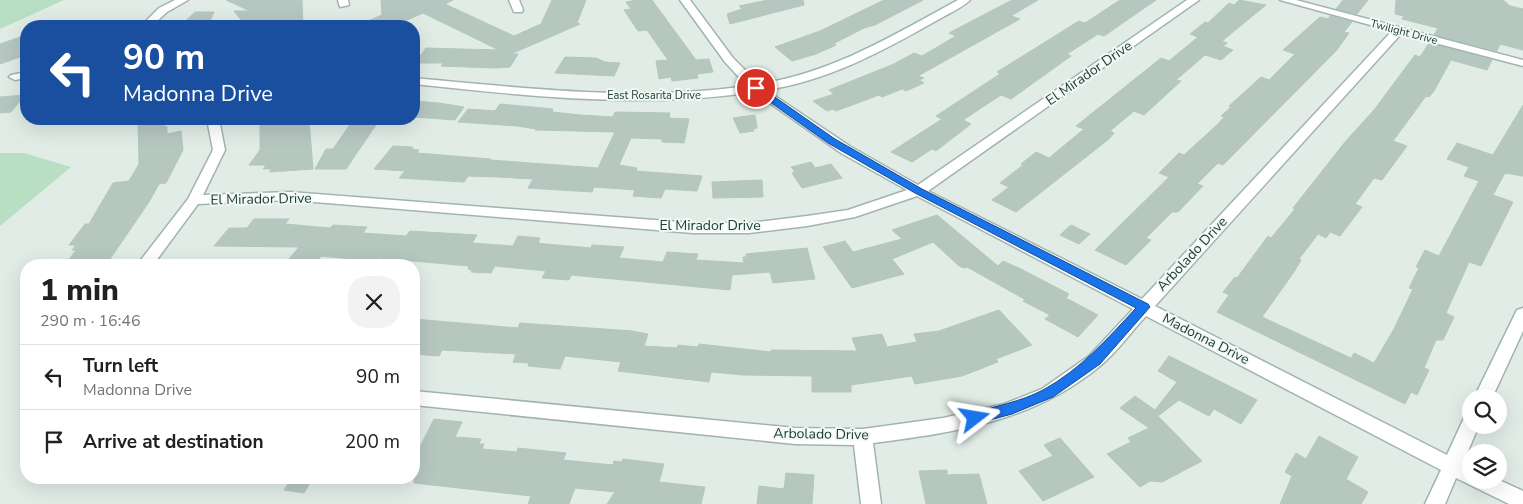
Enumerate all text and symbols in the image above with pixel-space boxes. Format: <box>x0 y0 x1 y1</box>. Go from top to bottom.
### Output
street label: Twilight Drive <box>1369 16 1439 48</box>
text: 90 m <box>123 34 205 81</box>
street label: El Mirador Drive <box>1042 36 1136 110</box>
icon: left <box>40 40 105 105</box>
pin <box>735 67 777 109</box>
icon: arrive <box>742 74 770 102</box>
text: Madonna Drive <box>123 79 273 109</box>
street label: East Rosarita Drive <box>607 88 701 103</box>
street label: El Mirador Drive <box>210 189 312 209</box>
street label: Arbolado Drive <box>1152 213 1232 295</box>
street label: El Mirador Drive <box>659 216 761 235</box>
text: 1 min <box>40 270 119 311</box>
button: close <box>348 276 400 328</box>
street label: Madonna Drive <box>1159 309 1253 369</box>
text: 290 m · 16:46 <box>40 310 141 332</box>
text: Turn left <box>83 353 158 379</box>
icon: left <box>40 363 68 391</box>
text: 90 m <box>356 364 400 390</box>
text: Madonna Drive <box>83 379 192 401</box>
map controls <box>1462 389 1507 489</box>
button: search <box>1462 389 1507 434</box>
position arrow <box>948 391 1000 443</box>
street label: Arbolado Drive <box>773 424 869 444</box>
icon: arrive <box>40 428 68 456</box>
text: Arrive at destination <box>83 429 264 455</box>
text: 200 m <box>345 429 400 455</box>
button: layers <box>1462 444 1507 489</box>

